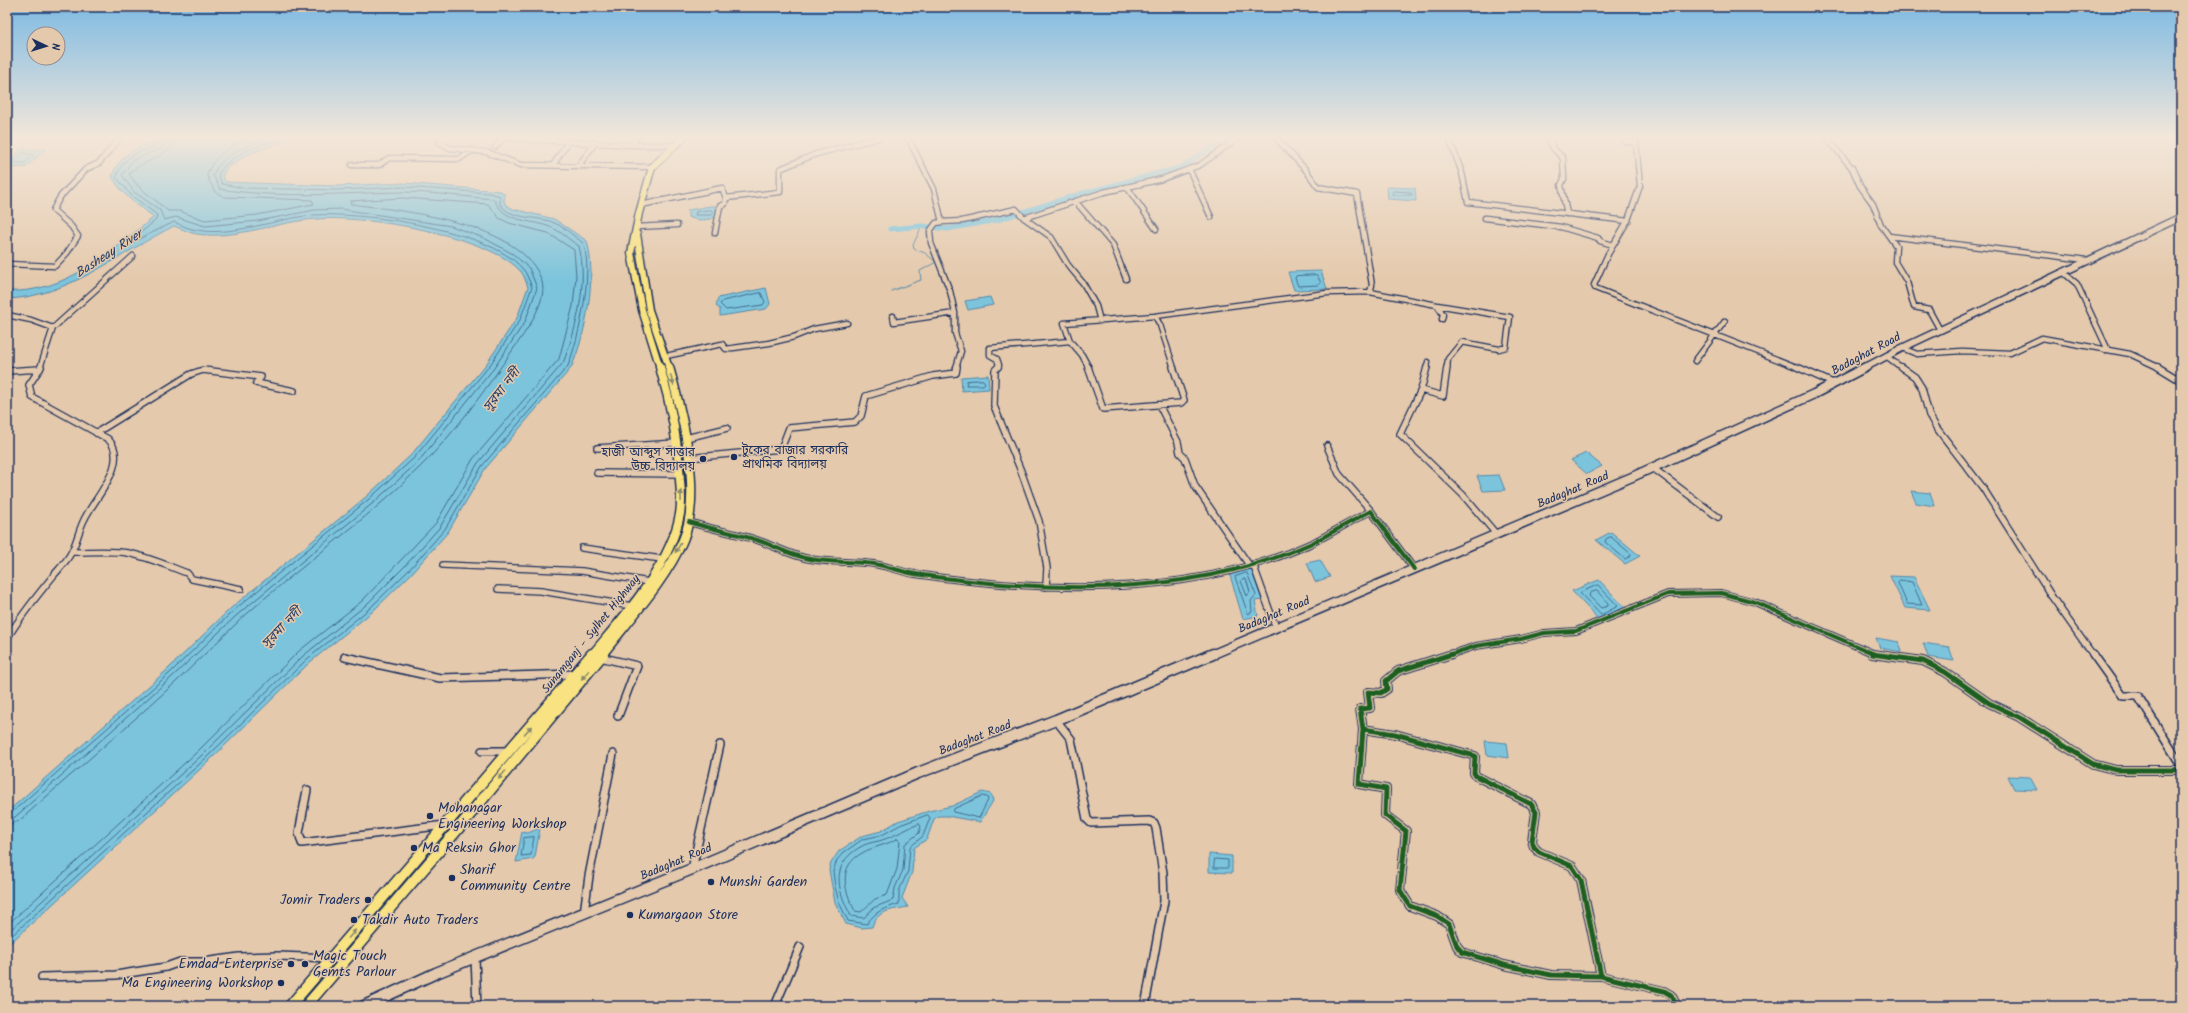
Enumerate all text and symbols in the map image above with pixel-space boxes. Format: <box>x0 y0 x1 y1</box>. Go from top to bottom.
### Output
north arrow <box>26 26 66 66</box>
text: N <box>46 43 64 51</box>
water label: Basheay River <box>71 223 149 284</box>
street label: Badaghat Road <box>1828 327 1905 380</box>
water label: সুরমা নদী <box>478 361 528 417</box>
one-way arrow <box>669 374 675 386</box>
place label: টুকের বাজার সরকারি প্রাথমিক বিদ্যালয় <box>741 441 849 474</box>
place label: হাজী আব্দুস সাত্তার উচ্চ বিদ্যালয় <box>601 443 696 476</box>
marker: টুকের বাজার সরকারি প্রাথমিক বিদ্যালয় <box>729 452 739 462</box>
marker: হাজী আব্দুস সাত্তার উচ্চ বিদ্যালয় <box>698 454 708 464</box>
street label: Badaghat Road <box>1534 466 1613 514</box>
one-way arrow <box>678 489 684 502</box>
one-way arrow <box>675 542 682 554</box>
street label: Sunamganj - Sylhet Highway <box>537 570 645 698</box>
street label: Badaghat Road <box>1235 591 1314 639</box>
water label: সুরমা নদী <box>257 601 309 654</box>
one-way arrow <box>580 670 589 680</box>
street label: Badaghat Road <box>936 715 1015 761</box>
one-way arrow <box>524 725 533 735</box>
one-way arrow <box>497 770 506 780</box>
place label: Mohanagar Engineering Workshop <box>438 797 567 835</box>
marker: Mohanagar Engineering Workshop <box>425 811 435 821</box>
place label: Ma Reksin Ghor <box>422 837 517 859</box>
street label: Badaghat Road <box>637 838 716 886</box>
marker: Ma Reksin Ghor <box>409 843 419 853</box>
place label: Sharif Community Centre <box>460 859 571 897</box>
place label: Munshi Garden <box>719 871 807 893</box>
marker: Sharif Community Centre <box>447 873 457 883</box>
marker: Munshi Garden <box>706 877 716 887</box>
place label: Jomir Traders <box>280 889 360 911</box>
marker: Jomir Traders <box>363 895 373 905</box>
place label: Kumargaon Store <box>638 904 739 926</box>
place label: Takdir Auto Traders <box>362 909 478 931</box>
marker: Kumargaon Store <box>625 910 635 920</box>
marker: Takdir Auto Traders <box>349 915 359 925</box>
one-way arrow <box>347 929 356 939</box>
place label: Magic Touch Gemts Parlour <box>313 945 397 983</box>
place label: Emdad Enterprise <box>179 953 284 975</box>
marker: Emdad Enterprise <box>286 959 296 969</box>
marker: Magic Touch Gemts Parlour <box>300 959 310 969</box>
place label: Ma Engineering Workshop <box>121 972 273 994</box>
marker: Ma Engineering Workshop <box>276 978 286 988</box>

